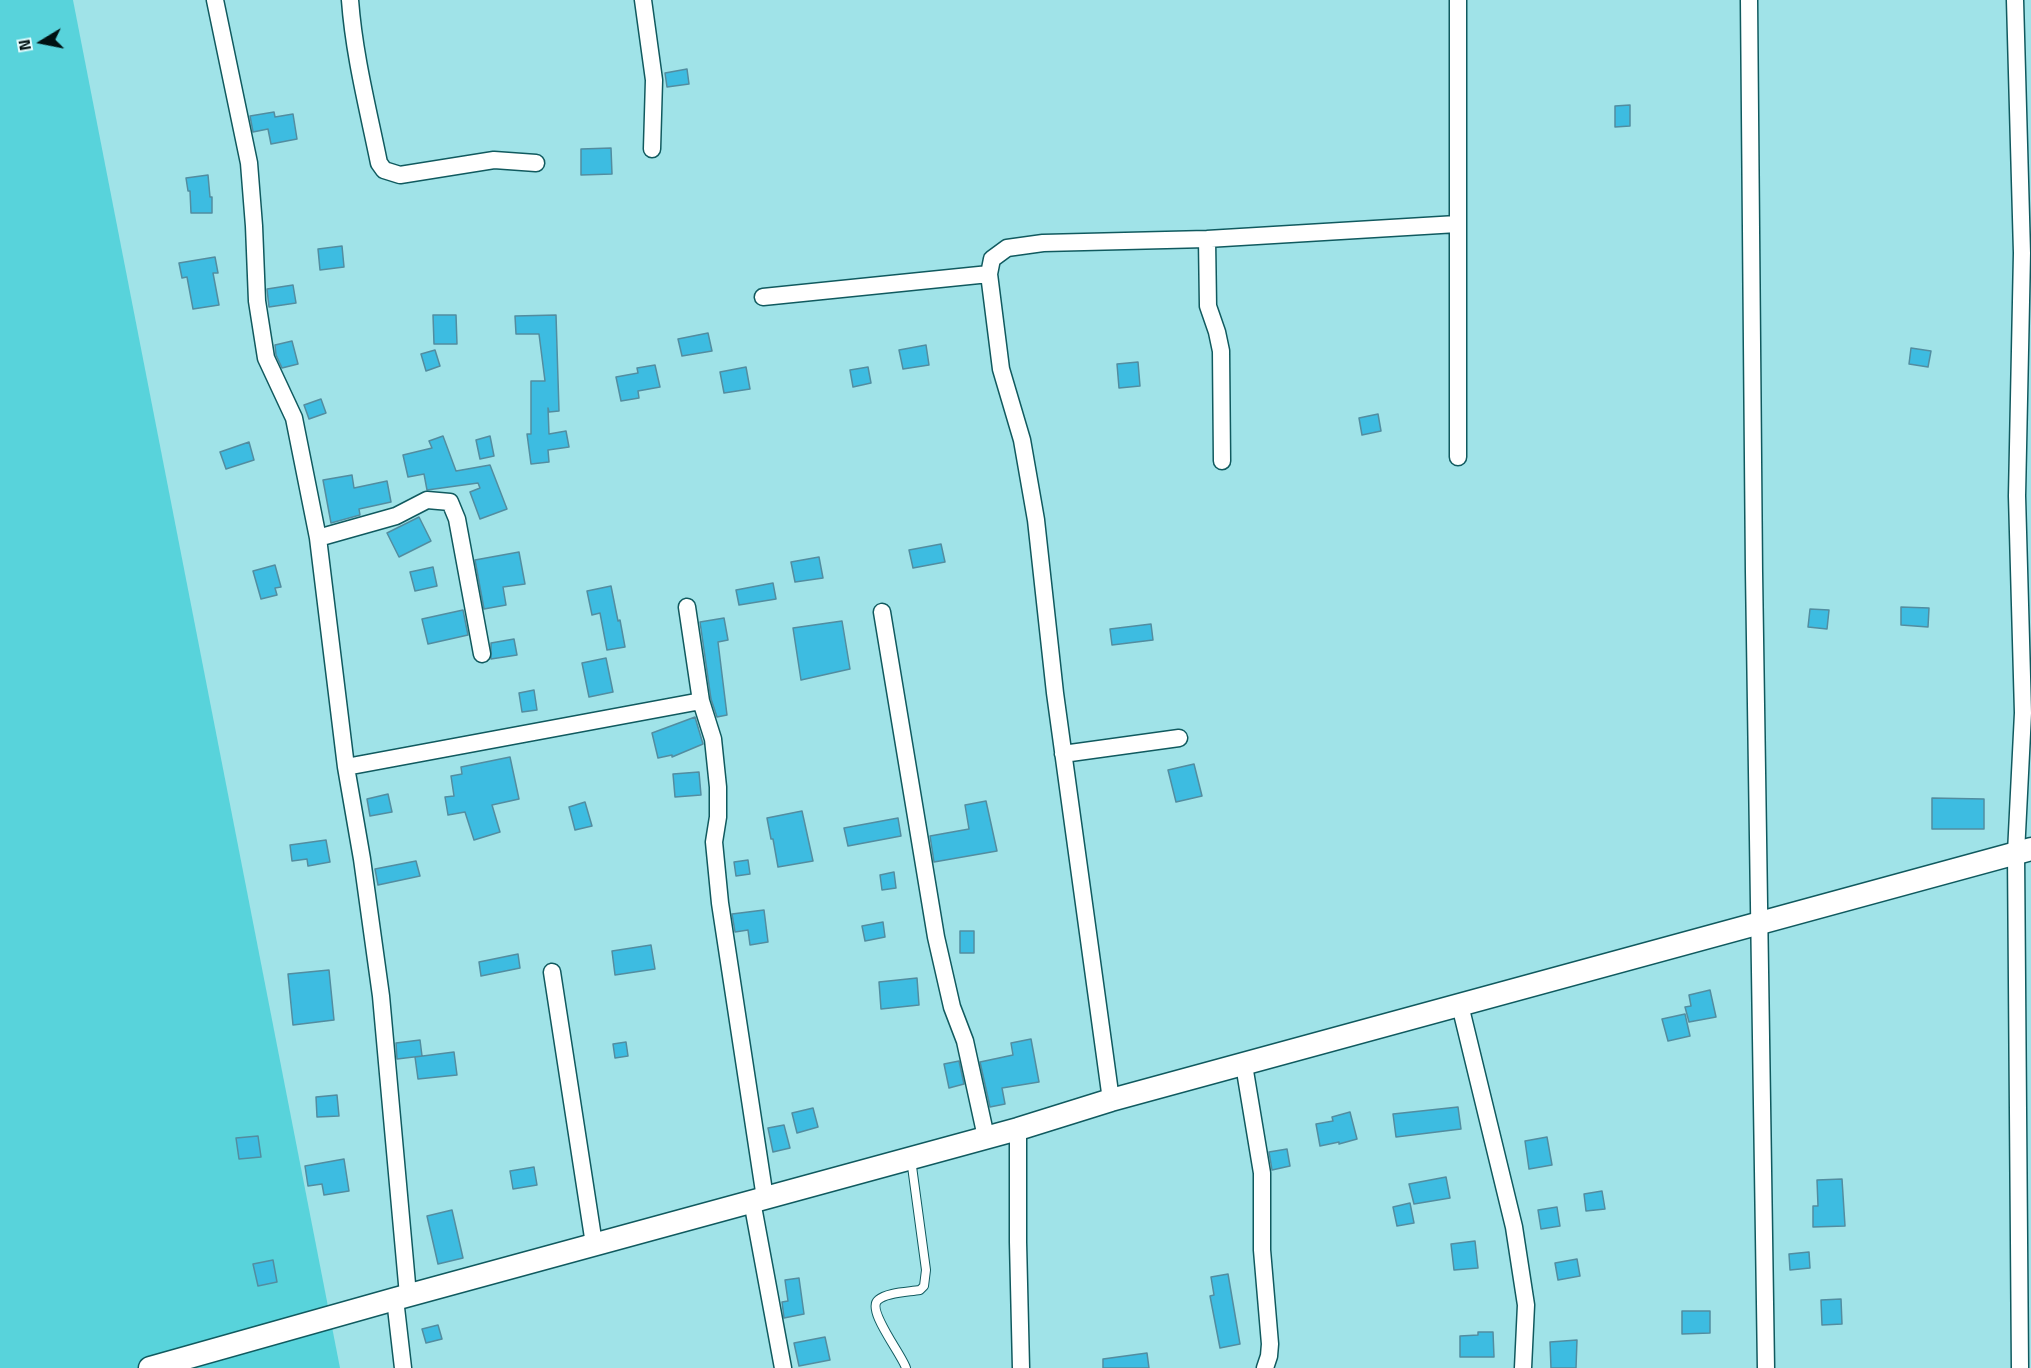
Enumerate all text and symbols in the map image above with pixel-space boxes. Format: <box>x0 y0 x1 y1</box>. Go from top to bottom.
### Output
north arrow <box>12 12 72 72</box>
text: N <box>11 38 37 53</box>

